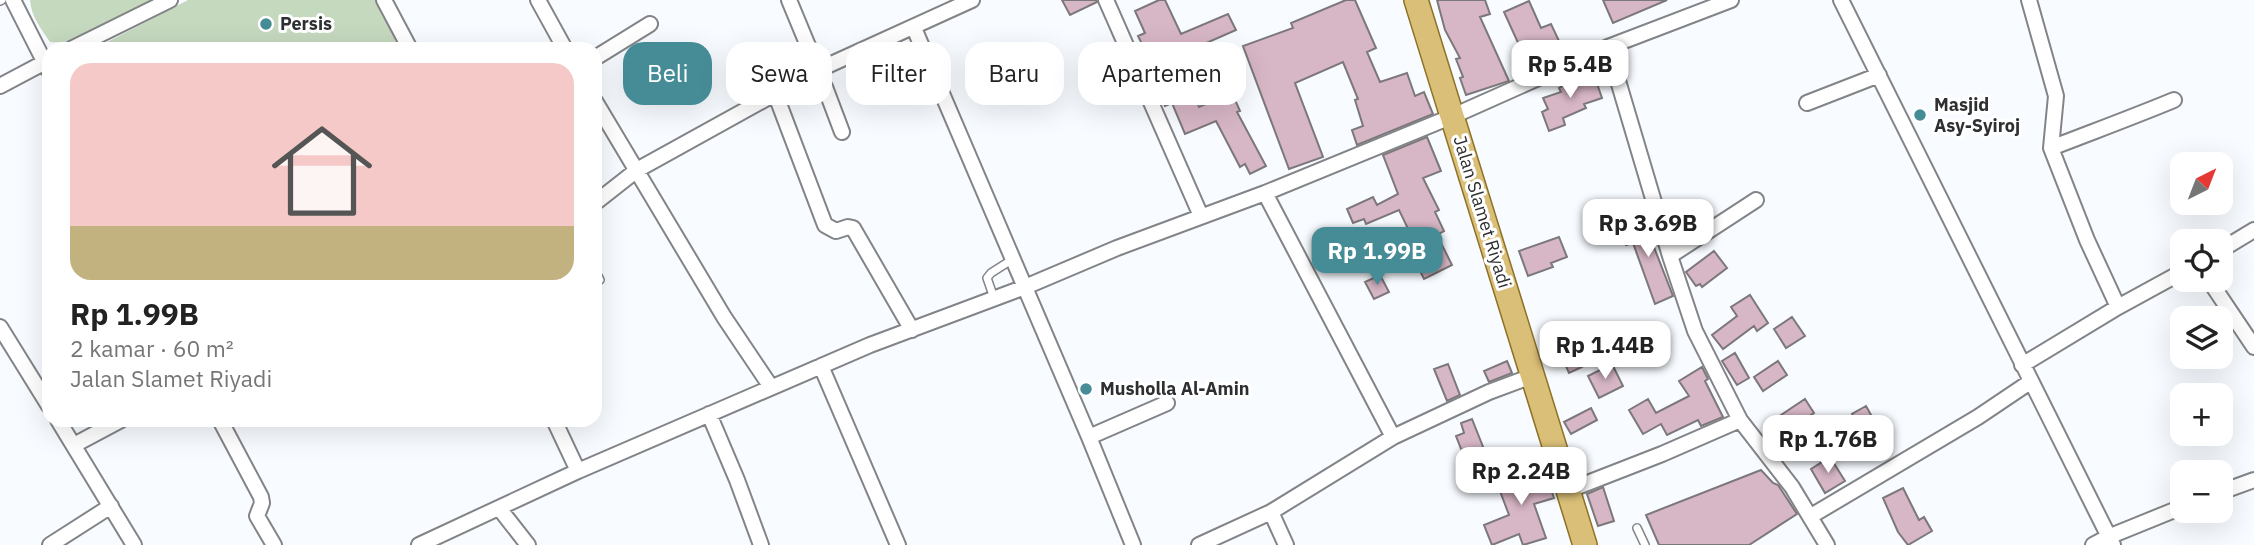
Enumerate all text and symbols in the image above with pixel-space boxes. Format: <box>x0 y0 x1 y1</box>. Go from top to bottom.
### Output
place label: Persis <box>280 12 332 35</box>
marker: Persis <box>258 16 274 32</box>
pin: Rp 5.4B <box>1505 41 1635 100</box>
chip: Beli <box>623 42 712 105</box>
chip: Sewa <box>726 42 832 105</box>
chip: Filter <box>846 42 951 105</box>
chip: Baru <box>965 42 1064 105</box>
chip: Apartemen <box>1078 42 1246 105</box>
text: Rp 5.4B <box>1528 48 1613 78</box>
place label: Masjid Asy-Syiroj <box>1934 93 2020 137</box>
marker: Masjid Asy-Syiroj <box>1912 107 1928 123</box>
icon: home <box>259 108 385 234</box>
street label: Jalan Slamet Riyadi <box>1448 133 1517 291</box>
north arrow <box>2170 152 2233 215</box>
map controls <box>2170 152 2233 523</box>
pin: Rp 3.69B <box>1576 200 1720 259</box>
text: Rp 3.69B <box>1599 207 1697 237</box>
pin: Rp 1.99B <box>1305 228 1449 287</box>
button: locate <box>2170 229 2233 292</box>
text: Rp 1.99B <box>1328 235 1426 265</box>
text: Rp 1.99B <box>70 294 199 333</box>
button: layers <box>2170 306 2233 369</box>
pin: Rp 1.44B <box>1533 322 1677 381</box>
text: Rp 1.44B <box>1556 329 1654 359</box>
text: 2 kamar · 60 m² <box>70 333 234 363</box>
text: Jalan Slamet Riyadi <box>70 363 272 393</box>
place label: Musholla Al-Amin <box>1100 377 1250 400</box>
marker: Musholla Al-Amin <box>1078 381 1094 397</box>
button: + <box>2170 383 2233 446</box>
pin: Rp 1.76B <box>1756 416 1900 475</box>
text: Rp 1.76B <box>1779 423 1877 453</box>
pin: Rp 2.24B <box>1449 448 1593 507</box>
text: Rp 2.24B <box>1472 455 1570 485</box>
button: − <box>2170 460 2233 523</box>

